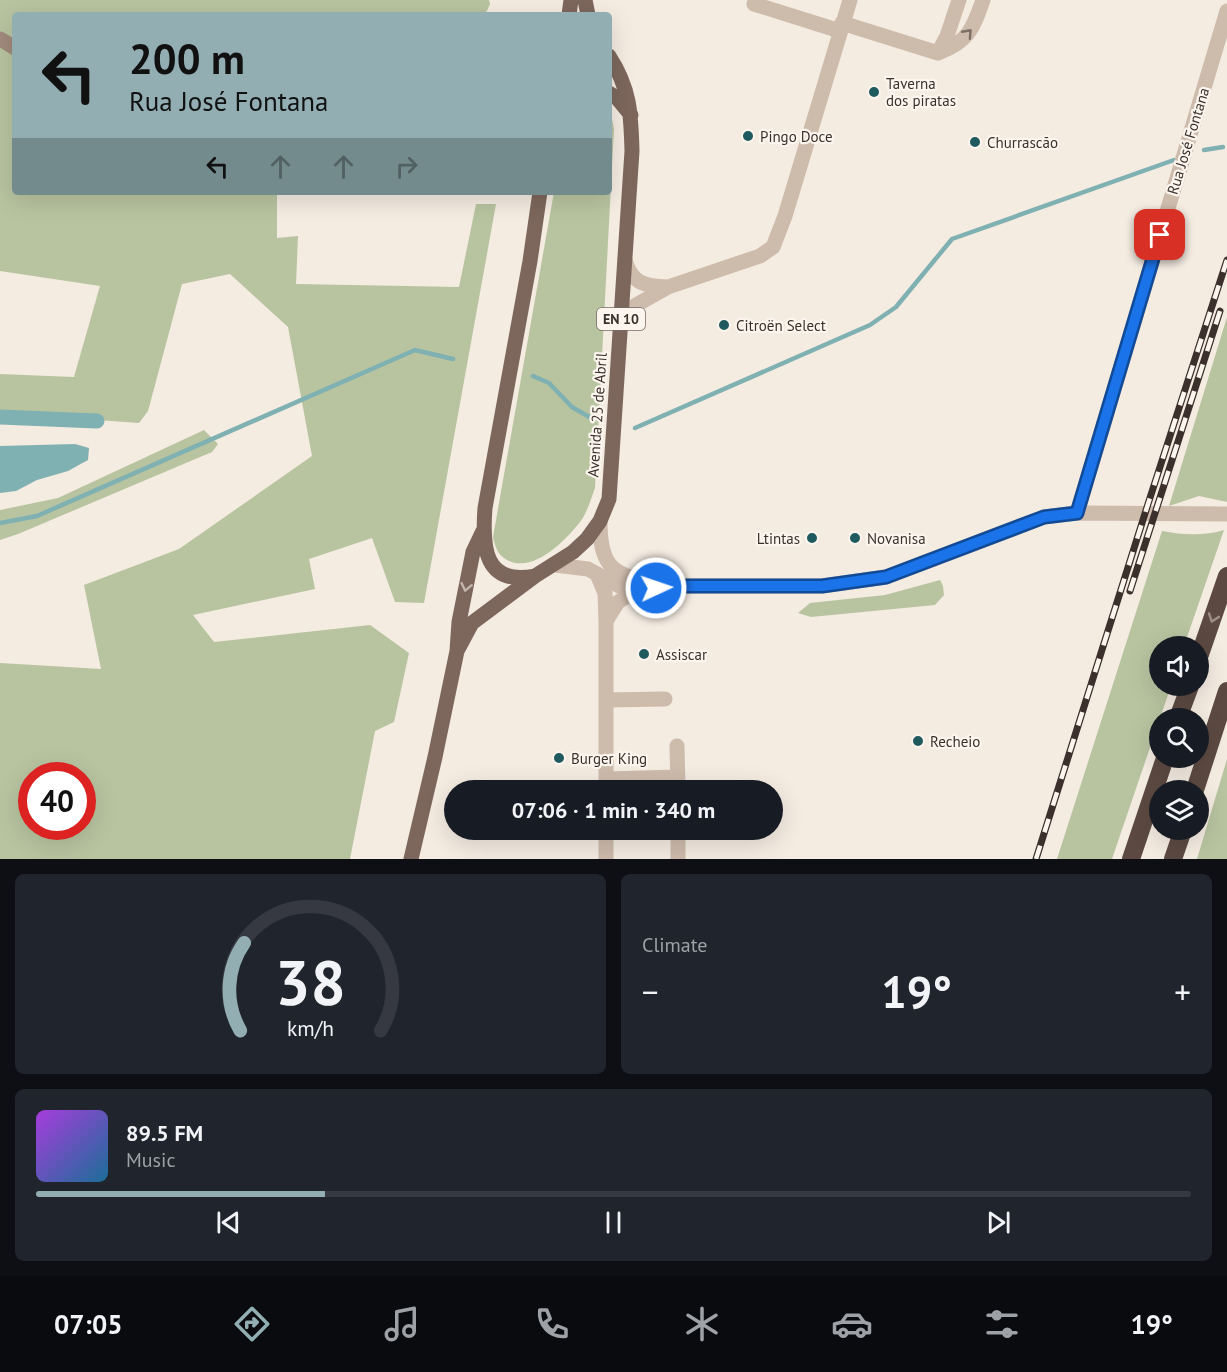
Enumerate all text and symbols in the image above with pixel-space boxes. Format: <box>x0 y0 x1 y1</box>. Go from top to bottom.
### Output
one-way arrow <box>961 29 972 40</box>
text: 200 m <box>129 31 245 86</box>
icon: left <box>30 36 108 114</box>
place label: Taverna dos piratas <box>886 74 956 110</box>
text: Rua José Fontana <box>129 84 328 118</box>
marker: Taverna dos piratas <box>867 85 881 99</box>
street label: Rua José Fontana <box>1163 85 1213 197</box>
place label: Pingo Doce <box>760 127 833 146</box>
marker: Pingo Doce <box>741 129 755 143</box>
place label: Churrascão <box>987 133 1058 152</box>
marker: Churrascão <box>968 135 982 149</box>
icon: left <box>201 150 234 183</box>
icon: ahead <box>264 150 297 183</box>
icon: ahead <box>327 150 360 183</box>
icon: right <box>390 150 423 183</box>
pin <box>1134 209 1185 260</box>
icon: arrive <box>1143 218 1176 251</box>
road number: EN 10 <box>597 308 645 330</box>
place label: Citroën Select <box>736 316 826 335</box>
marker: Citroën Select <box>717 318 731 332</box>
street label: Avenida 25 de Abril <box>583 352 611 478</box>
place label: Ltintas <box>757 529 800 548</box>
place label: Novanisa <box>867 529 926 548</box>
marker: Ltintas <box>805 531 819 545</box>
marker: Novanisa <box>848 531 862 545</box>
position arrow <box>624 556 688 620</box>
one-way arrow <box>460 581 473 591</box>
one-way arrow <box>1207 612 1220 623</box>
map controls <box>1149 636 1209 840</box>
button: sound <box>1149 636 1209 696</box>
place label: Assiscar <box>656 645 707 664</box>
marker: Assiscar <box>637 647 651 661</box>
button: search <box>1149 708 1209 768</box>
place label: Recheio <box>930 732 980 751</box>
marker: Recheio <box>911 734 925 748</box>
place label: Burger King <box>571 749 647 768</box>
marker: Burger King <box>552 751 566 765</box>
speed limit sign: 40 <box>18 762 96 840</box>
button: layers <box>1149 780 1209 840</box>
text: 07:06 · 1 min · 340 m <box>512 796 715 824</box>
text: Climate <box>642 932 708 958</box>
text: 38 <box>275 941 346 1022</box>
text: 19° <box>881 962 952 1020</box>
text: − <box>642 970 659 1013</box>
text: + <box>1174 970 1191 1013</box>
text: km/h <box>287 1014 334 1042</box>
text: 89.5 FM <box>126 1119 203 1147</box>
text: Music <box>126 1147 175 1173</box>
icon: previous <box>212 1206 245 1239</box>
icon: pause <box>597 1206 630 1239</box>
icon: next <box>982 1206 1015 1239</box>
icon: directions <box>231 1303 273 1345</box>
icon: music <box>381 1303 423 1345</box>
icon: phone <box>531 1303 573 1345</box>
icon: climate <box>681 1303 723 1345</box>
icon: car <box>831 1303 873 1345</box>
icon: filters <box>981 1303 1023 1345</box>
text: 07:05 <box>54 1307 123 1341</box>
text: 19° <box>1131 1307 1173 1341</box>

